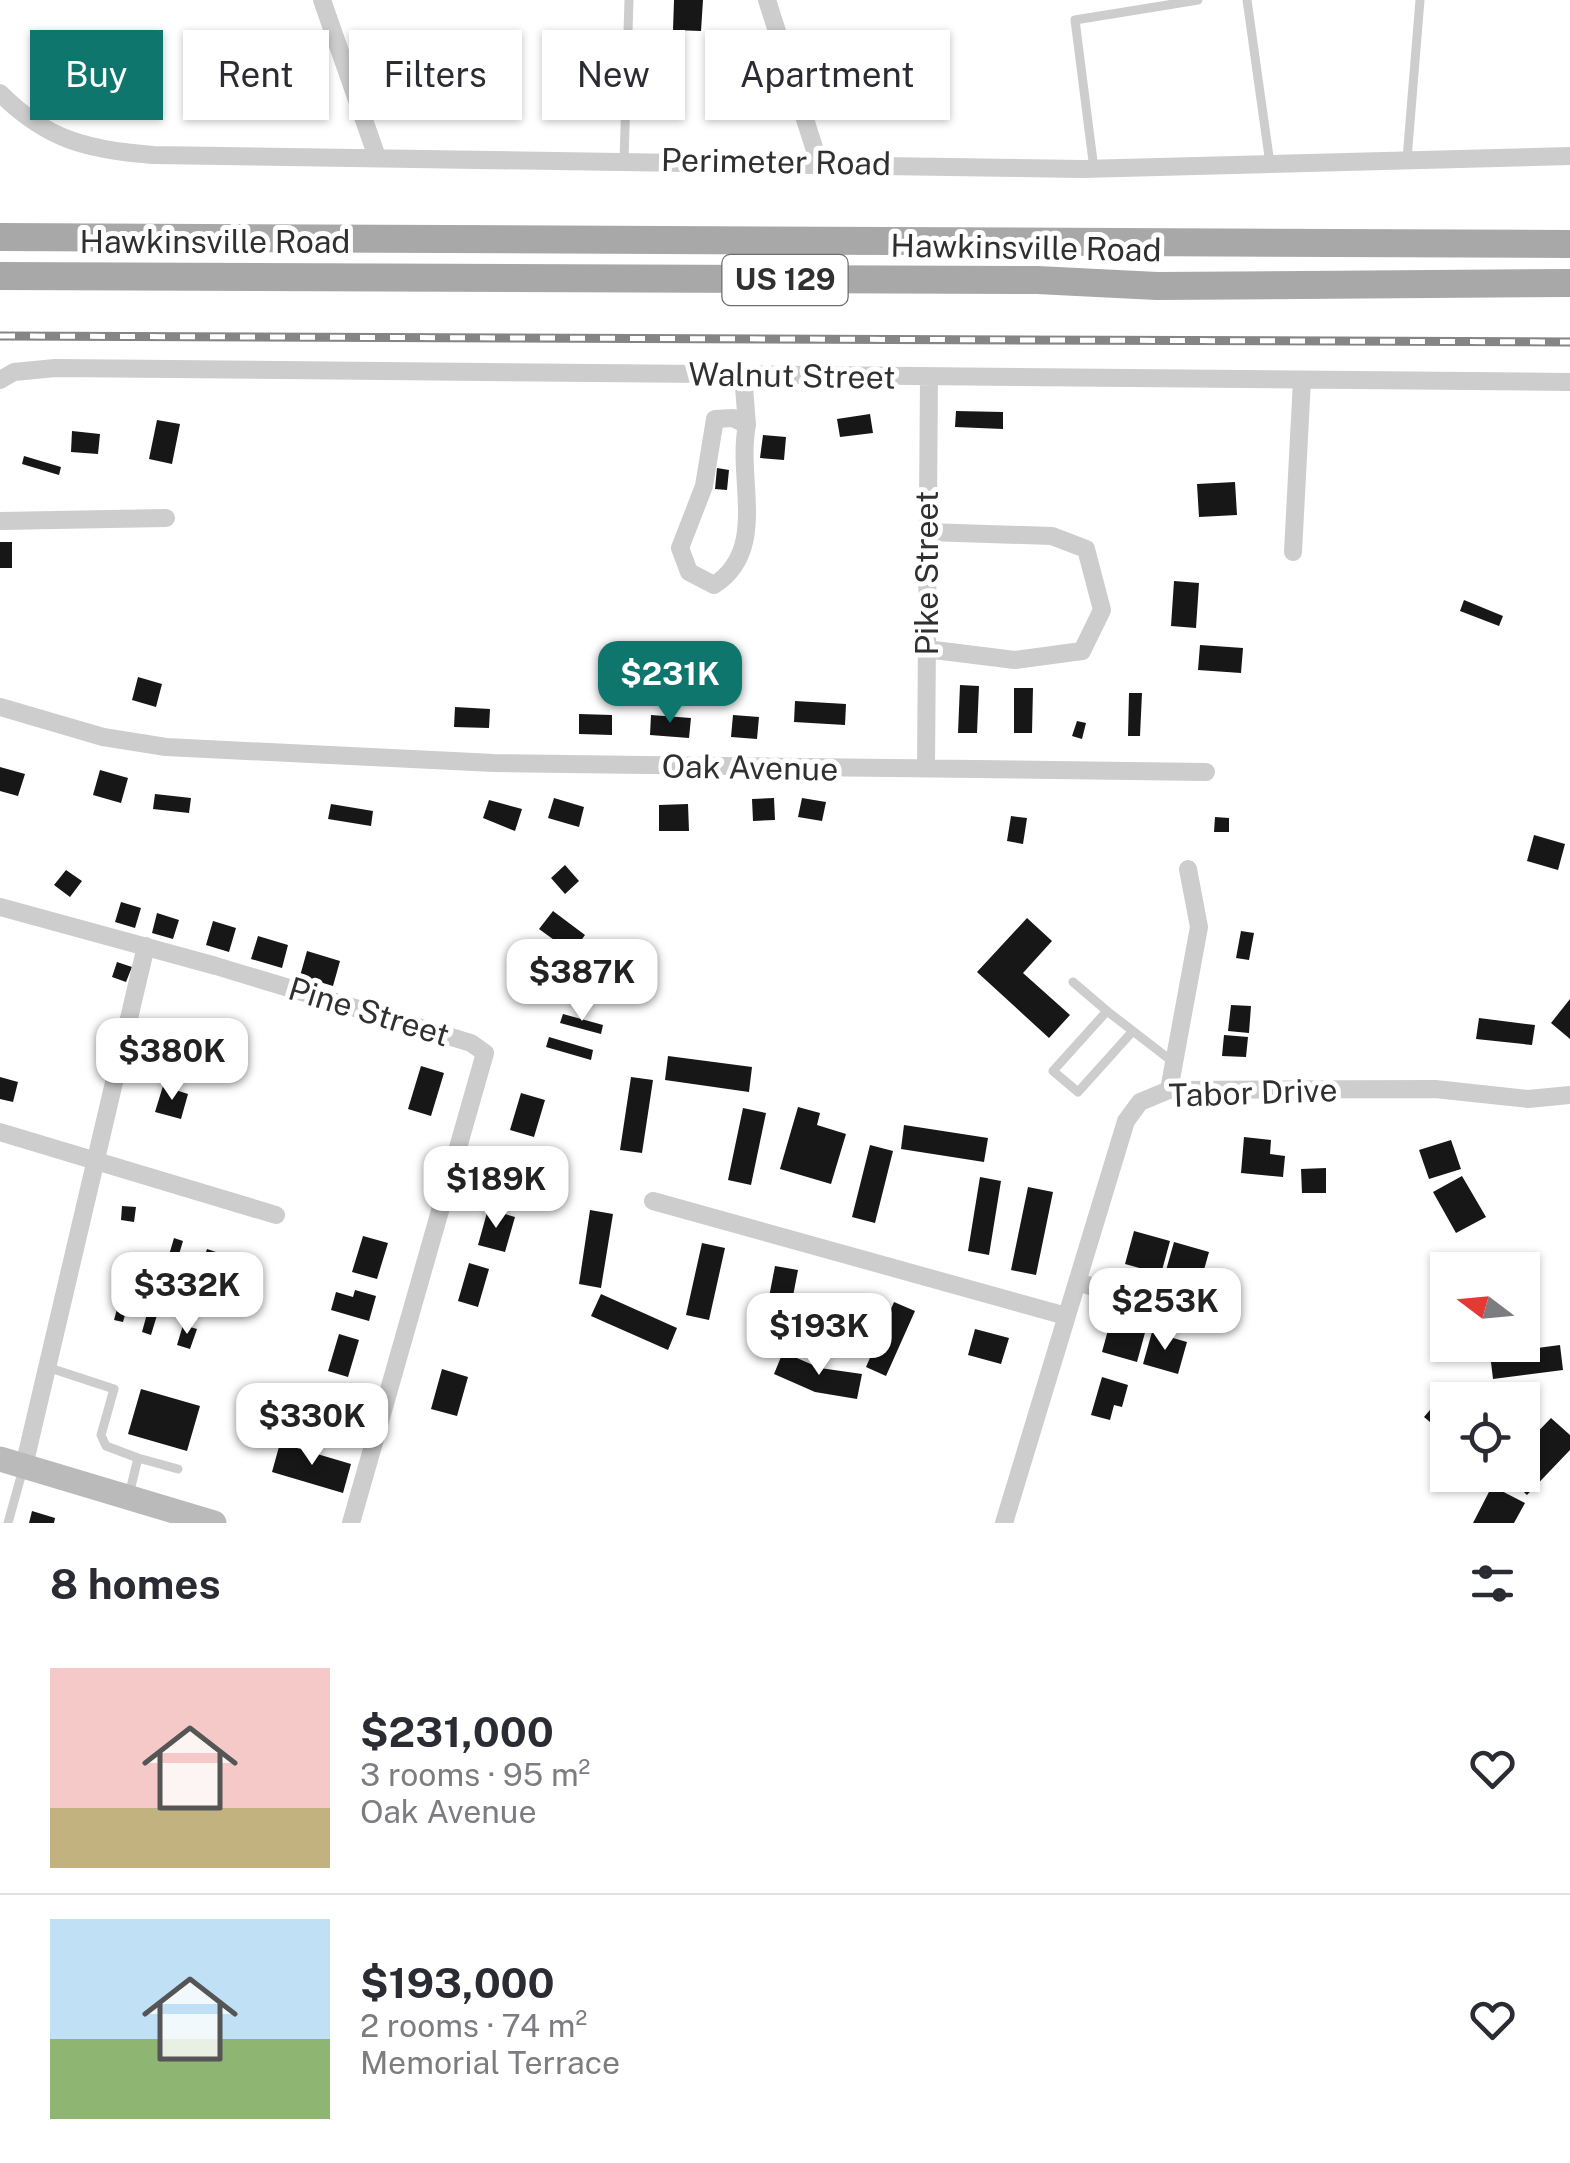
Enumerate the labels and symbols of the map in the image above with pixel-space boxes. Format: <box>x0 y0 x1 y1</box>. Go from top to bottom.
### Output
street label: Perimeter Road <box>661 141 891 182</box>
street label: Hawkinsville Road <box>80 223 350 260</box>
street label: Hawkinsville Road <box>890 227 1162 268</box>
road number: US 129 <box>722 255 848 305</box>
street label: Walnut Street <box>688 355 896 396</box>
street label: Pike Street <box>908 491 945 655</box>
pin: $231K <box>600 641 740 726</box>
street label: Oak Avenue <box>661 747 839 788</box>
pin: $387K <box>512 939 652 1024</box>
street label: Pine Street <box>284 970 454 1054</box>
pin: $380K <box>102 1018 242 1103</box>
street label: Tabor Drive <box>1168 1071 1338 1114</box>
pin: $189K <box>426 1146 566 1231</box>
pin: $332K <box>117 1252 257 1337</box>
north arrow <box>1430 1252 1540 1362</box>
pin: $253K <box>1095 1268 1235 1353</box>
pin: $193K <box>749 1293 889 1378</box>
pin: $330K <box>242 1383 382 1468</box>

